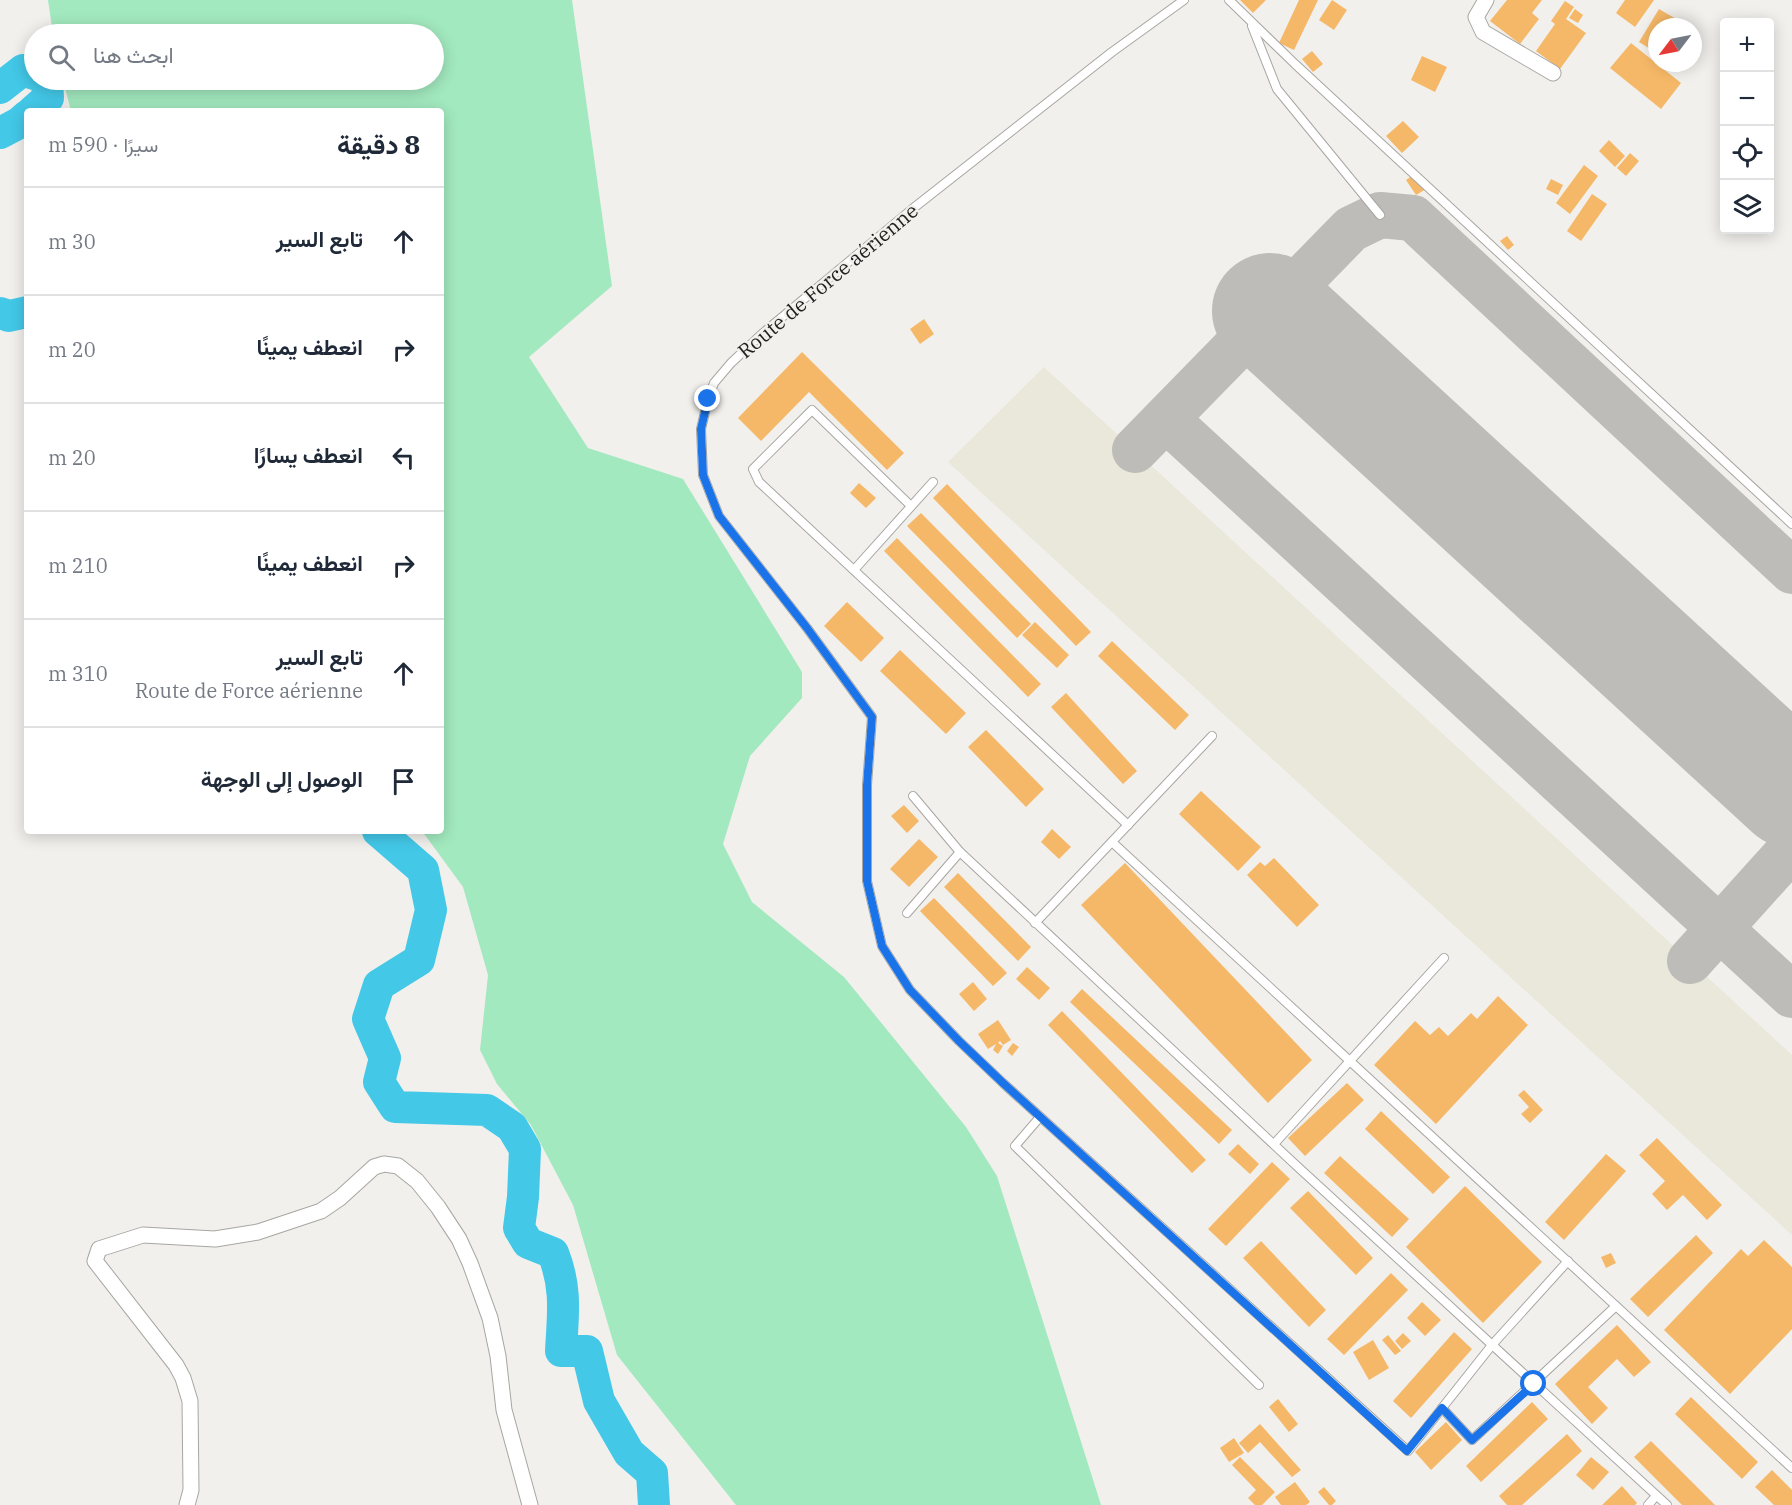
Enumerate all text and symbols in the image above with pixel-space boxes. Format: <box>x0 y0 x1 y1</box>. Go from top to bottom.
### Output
north arrow <box>1648 18 1702 72</box>
map controls <box>1720 18 1774 234</box>
button: + <box>1720 18 1774 72</box>
search box <box>24 24 444 90</box>
text: ابحث هنا <box>93 40 174 69</box>
icon: search <box>45 41 78 74</box>
button: − <box>1720 72 1774 126</box>
button: locate <box>1720 126 1774 180</box>
text: 8 دقيقة <box>337 127 420 161</box>
text: سيرًا · 590 m <box>48 131 158 158</box>
button: layers <box>1720 180 1774 234</box>
street label: Route de Force aérienne <box>732 197 924 364</box>
text: تابع السير <box>276 224 363 253</box>
icon: ahead <box>387 225 420 258</box>
text: 30 m <box>48 228 96 255</box>
text: انعطف يمينًا <box>257 332 363 361</box>
icon: right <box>387 333 420 366</box>
text: 20 m <box>48 336 96 363</box>
route end <box>694 385 720 411</box>
text: انعطف يسارًا <box>254 440 363 469</box>
icon: left <box>387 441 420 474</box>
text: 20 m <box>48 444 96 471</box>
text: انعطف يمينًا <box>257 548 363 577</box>
icon: right <box>387 549 420 582</box>
text: 210 m <box>48 552 108 579</box>
text: تابع السير <box>276 642 363 671</box>
icon: ahead <box>387 657 420 690</box>
text: 310 m <box>48 660 108 687</box>
text: Route de Force aérienne <box>135 677 363 704</box>
text: الوصول إلى الوجهة <box>201 764 363 793</box>
icon: arrive <box>387 765 420 798</box>
route start <box>1520 1370 1546 1396</box>

